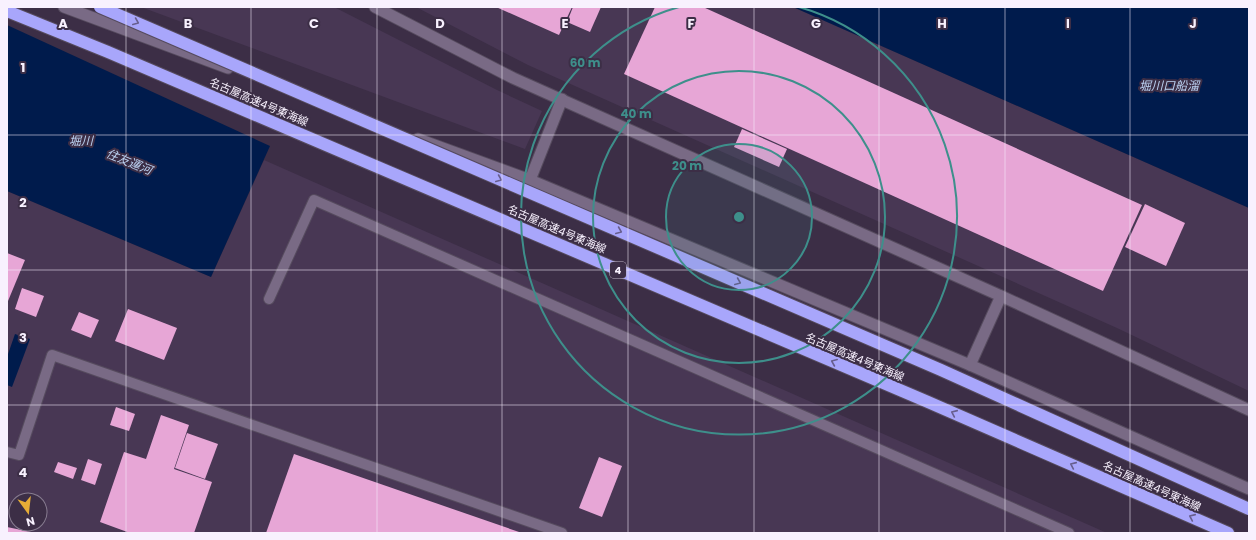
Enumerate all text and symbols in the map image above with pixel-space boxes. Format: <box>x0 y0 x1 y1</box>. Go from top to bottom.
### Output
text: A <box>58 14 68 33</box>
text: B <box>184 14 193 33</box>
text: C <box>309 14 319 33</box>
text: D <box>435 14 445 33</box>
text: E <box>561 14 569 33</box>
text: F <box>687 14 695 33</box>
text: G <box>811 14 821 33</box>
text: H <box>937 14 947 33</box>
text: I <box>1066 14 1070 33</box>
text: J <box>1189 14 1197 33</box>
one-way arrow <box>131 17 139 25</box>
text: 60 m <box>570 54 601 71</box>
text: 1 <box>21 58 25 77</box>
street label: 名古屋高速4号東海線 <box>207 74 311 130</box>
water label: 堀川口船溜 <box>1139 77 1201 94</box>
text: 40 m <box>620 105 652 122</box>
water label: 堀川 <box>69 132 95 149</box>
water label: 住友運河 <box>104 145 156 179</box>
text: 20 m <box>672 157 702 174</box>
one-way arrow <box>495 174 503 182</box>
text: 2 <box>19 193 27 212</box>
street label: 名古屋高速4号東海線 <box>505 201 609 257</box>
centre of rings <box>732 210 746 224</box>
one-way arrow <box>615 226 622 234</box>
road number: 4 <box>610 262 626 278</box>
one-way arrow <box>734 277 742 285</box>
text: 3 <box>19 328 27 347</box>
street label: 名古屋高速4号東海線 <box>803 329 907 385</box>
one-way arrow <box>831 359 839 367</box>
one-way arrow <box>950 410 958 418</box>
street label: 名古屋高速4号東海線 <box>1100 457 1204 515</box>
one-way arrow <box>1070 462 1077 470</box>
text: 4 <box>19 463 28 482</box>
north arrow <box>8 492 48 532</box>
text: N <box>25 513 37 530</box>
one-way arrow <box>1189 514 1196 522</box>

